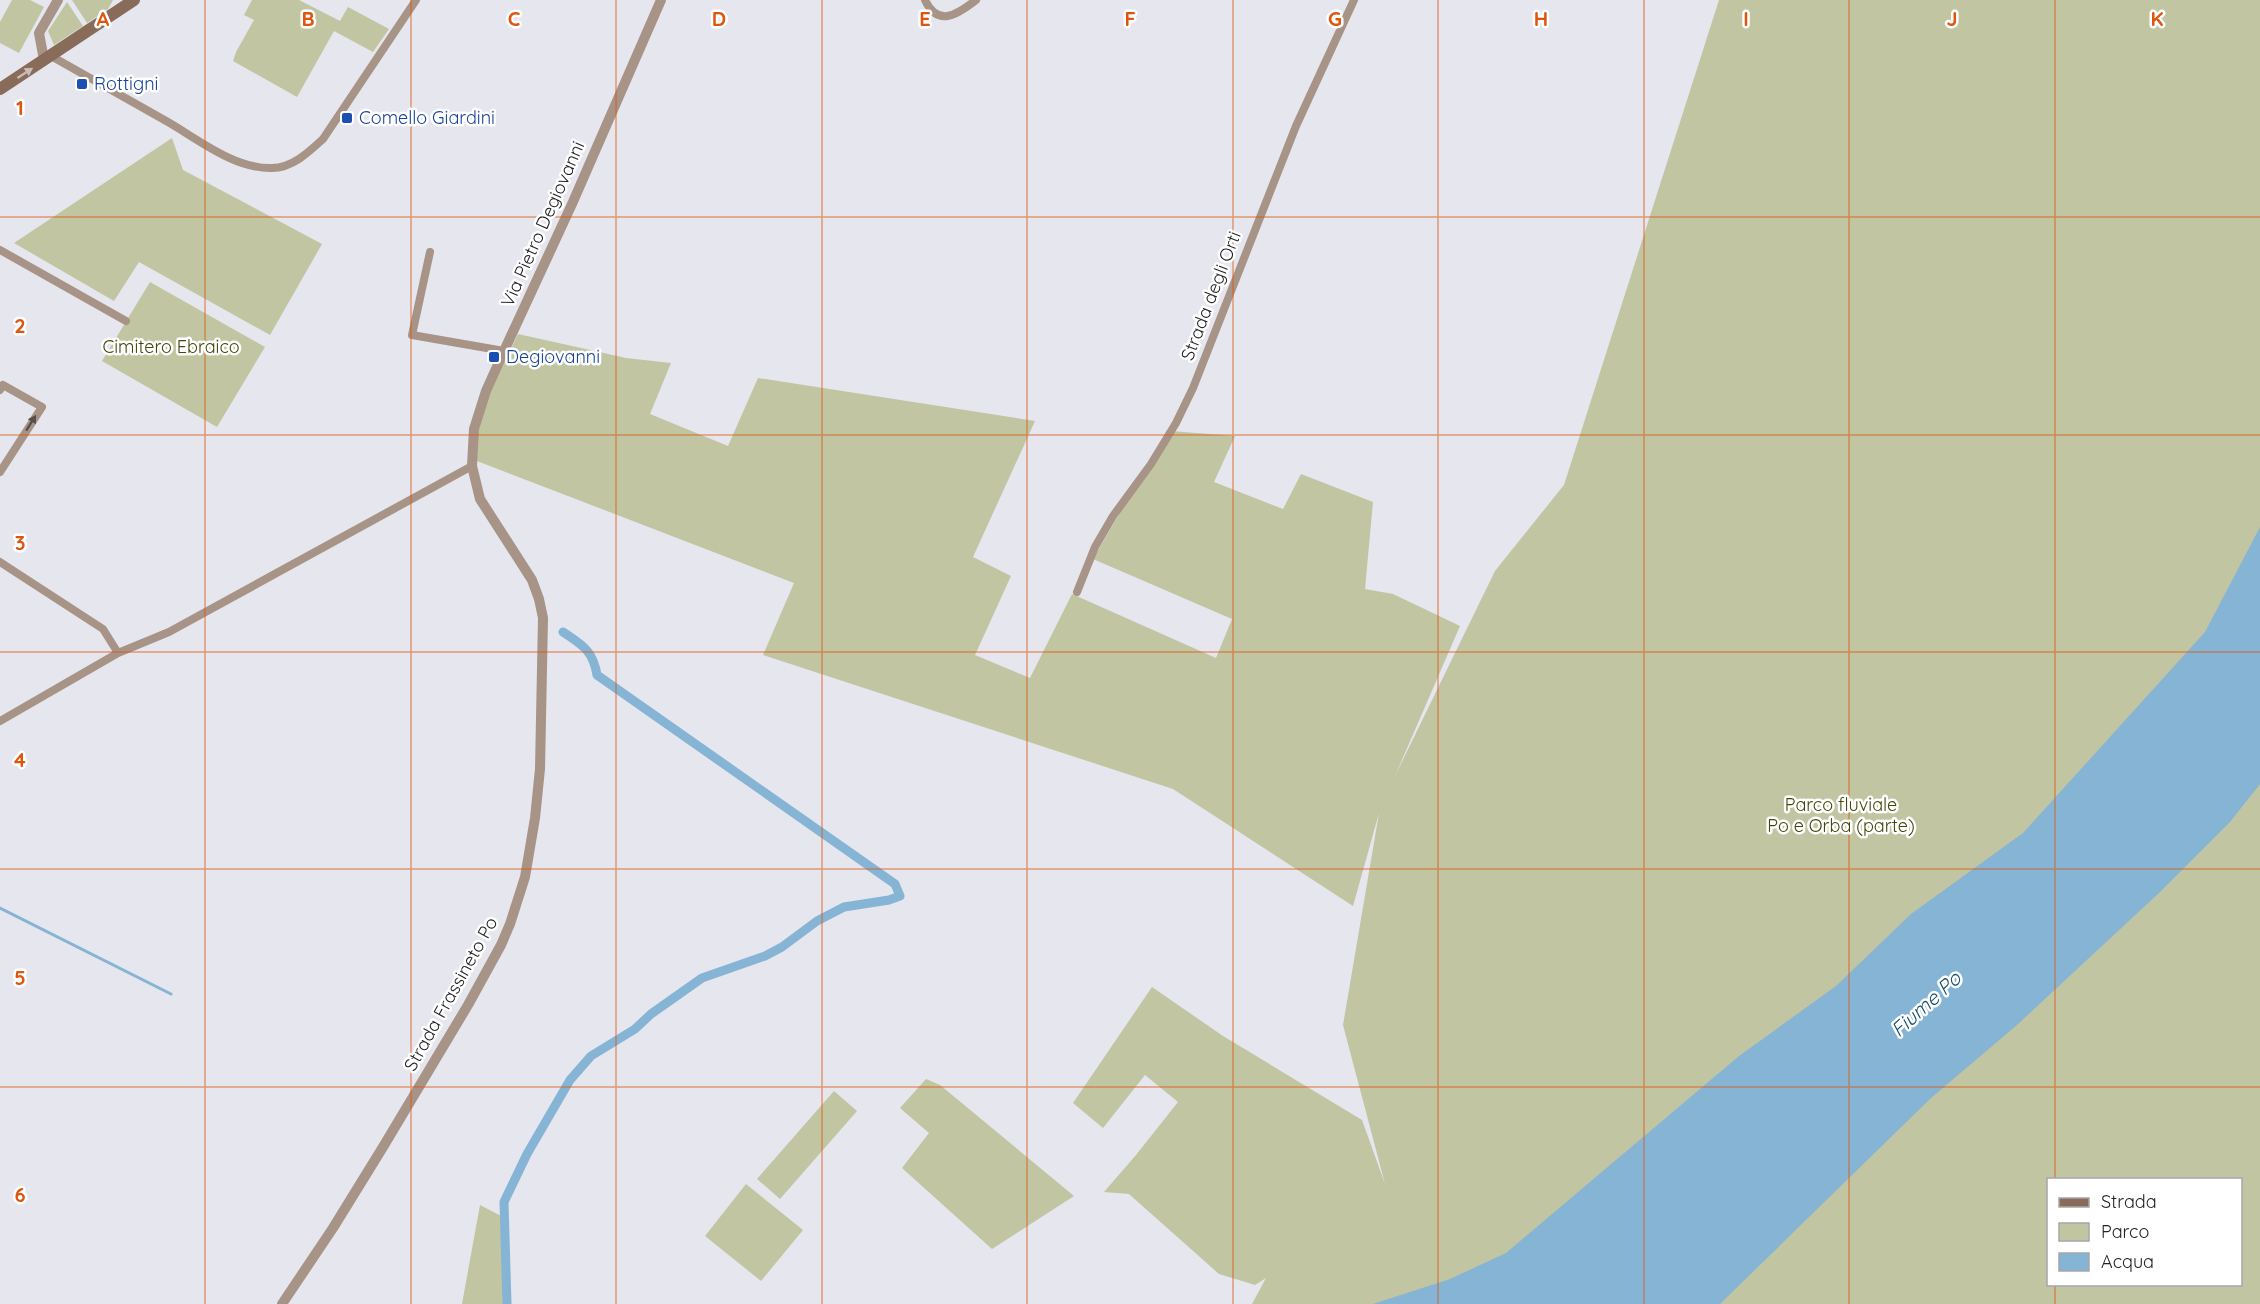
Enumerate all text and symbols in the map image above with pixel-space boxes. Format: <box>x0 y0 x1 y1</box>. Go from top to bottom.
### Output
text: A <box>97 6 110 31</box>
text: B <box>301 6 315 31</box>
text: C <box>508 6 521 31</box>
text: D <box>712 6 726 31</box>
text: E <box>919 6 931 31</box>
text: F <box>1124 6 1136 31</box>
text: G <box>1328 6 1342 31</box>
text: H <box>1534 6 1548 31</box>
text: I <box>1743 6 1749 31</box>
text: J <box>1946 6 1958 31</box>
text: K <box>2150 6 2164 31</box>
one-way arrow <box>17 67 34 78</box>
place label: Rottigni <box>94 72 158 95</box>
marker: Rottigni <box>75 77 89 91</box>
text: 1 <box>16 95 24 120</box>
place label: Comello Giardini <box>359 106 495 129</box>
marker: Comello Giardini <box>340 111 354 125</box>
street label: Via Pietro Degiovanni <box>496 137 589 310</box>
street label: Strada degli Orti <box>1175 228 1246 364</box>
text: 2 <box>14 313 26 338</box>
park label: Cimitero Ebraico <box>102 335 240 358</box>
place label: Degiovanni <box>506 345 600 368</box>
marker: Degiovanni <box>487 350 501 364</box>
one-way arrow <box>26 415 37 431</box>
text: 3 <box>15 530 25 555</box>
text: 4 <box>14 747 26 772</box>
park label: Parco fluviale Po e Orba (parte) <box>1767 793 1915 837</box>
street label: Strada Frassineto Po <box>399 913 502 1075</box>
text: 5 <box>14 965 26 990</box>
water label: Fiume Po <box>1885 965 1967 1042</box>
legend <box>2047 1178 2242 1286</box>
text: 6 <box>14 1182 26 1207</box>
text: Strada <box>2101 1190 2157 1213</box>
text: Parco <box>2101 1220 2149 1243</box>
text: Acqua <box>2101 1250 2154 1273</box>

